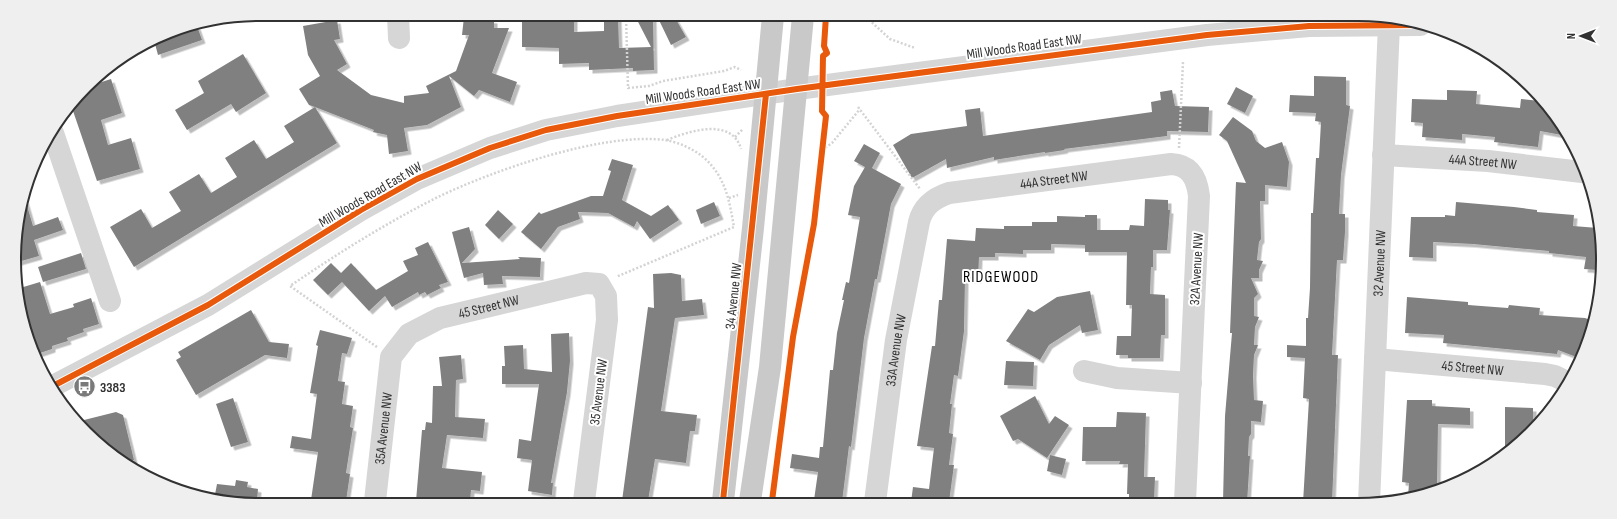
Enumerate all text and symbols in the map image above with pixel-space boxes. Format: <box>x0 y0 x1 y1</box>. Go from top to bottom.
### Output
north arrow <box>1561 16 1601 56</box>
street label: Mill Woods Road East NW <box>965 30 1083 63</box>
text: N <box>1565 33 1578 39</box>
street label: Mill Woods Road East NW <box>644 75 762 108</box>
street label: 44A Street NW <box>1448 151 1518 173</box>
street label: Mill Woods Road East NW <box>316 158 425 231</box>
street label: 44A Street NW <box>1019 167 1089 193</box>
street label: 32 Avenue NW <box>1370 230 1389 297</box>
street label: 32A Avenue NW <box>1186 232 1207 306</box>
street label: 34 Avenue NW <box>722 262 745 330</box>
district label: RIDGEWOOD <box>963 268 1039 287</box>
street label: 45 Street NW <box>457 291 521 322</box>
street label: 33A Avenue NW <box>882 313 910 388</box>
street label: 45 Street NW <box>1441 357 1504 379</box>
street label: 35 Avenue NW <box>586 358 611 426</box>
bus stop icon: 3383 <box>72 374 98 400</box>
place label: 3383 <box>100 379 125 396</box>
street label: 35A Avenue NW <box>371 392 396 465</box>

